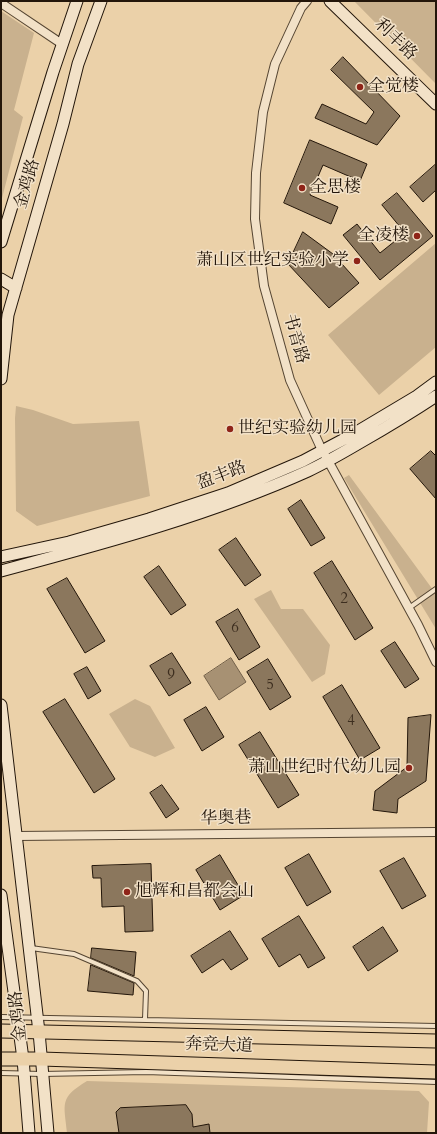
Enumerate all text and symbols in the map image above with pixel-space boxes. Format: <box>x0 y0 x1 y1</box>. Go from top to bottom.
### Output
street label: 利丰路 <box>370 15 420 65</box>
place label: 全觉楼 <box>368 77 419 97</box>
marker: 全觉楼 <box>355 82 365 92</box>
street label: 金鸡路 <box>11 157 45 211</box>
place label: 全思楼 <box>310 178 361 198</box>
marker: 全思楼 <box>297 183 307 193</box>
place label: 全凌楼 <box>358 226 409 246</box>
marker: 全凌楼 <box>412 231 422 241</box>
place label: 萧山区世纪实验小学 <box>196 251 349 271</box>
marker: 萧山区世纪实验小学 <box>352 256 362 266</box>
street label: 书音路 <box>278 312 312 366</box>
place label: 世纪实验幼儿园 <box>238 419 357 439</box>
marker: 世纪实验幼儿园 <box>225 424 235 434</box>
street label: 盈丰路 <box>195 457 249 495</box>
house number: 2 <box>340 591 348 609</box>
house number: 6 <box>231 620 239 638</box>
house number: 9 <box>167 667 175 685</box>
house number: 5 <box>266 677 274 695</box>
house number: 4 <box>347 713 355 731</box>
place label: 萧山世纪时代幼儿园 <box>248 758 401 778</box>
marker: 萧山世纪时代幼儿园 <box>404 763 414 773</box>
street label: 华奥巷 <box>200 808 252 830</box>
place label: 旭辉和昌都会山 <box>135 882 254 902</box>
marker: 旭辉和昌都会山 <box>122 887 132 897</box>
street label: 金鸡路 <box>6 990 32 1042</box>
street label: 奔竞大道 <box>185 1035 253 1057</box>

